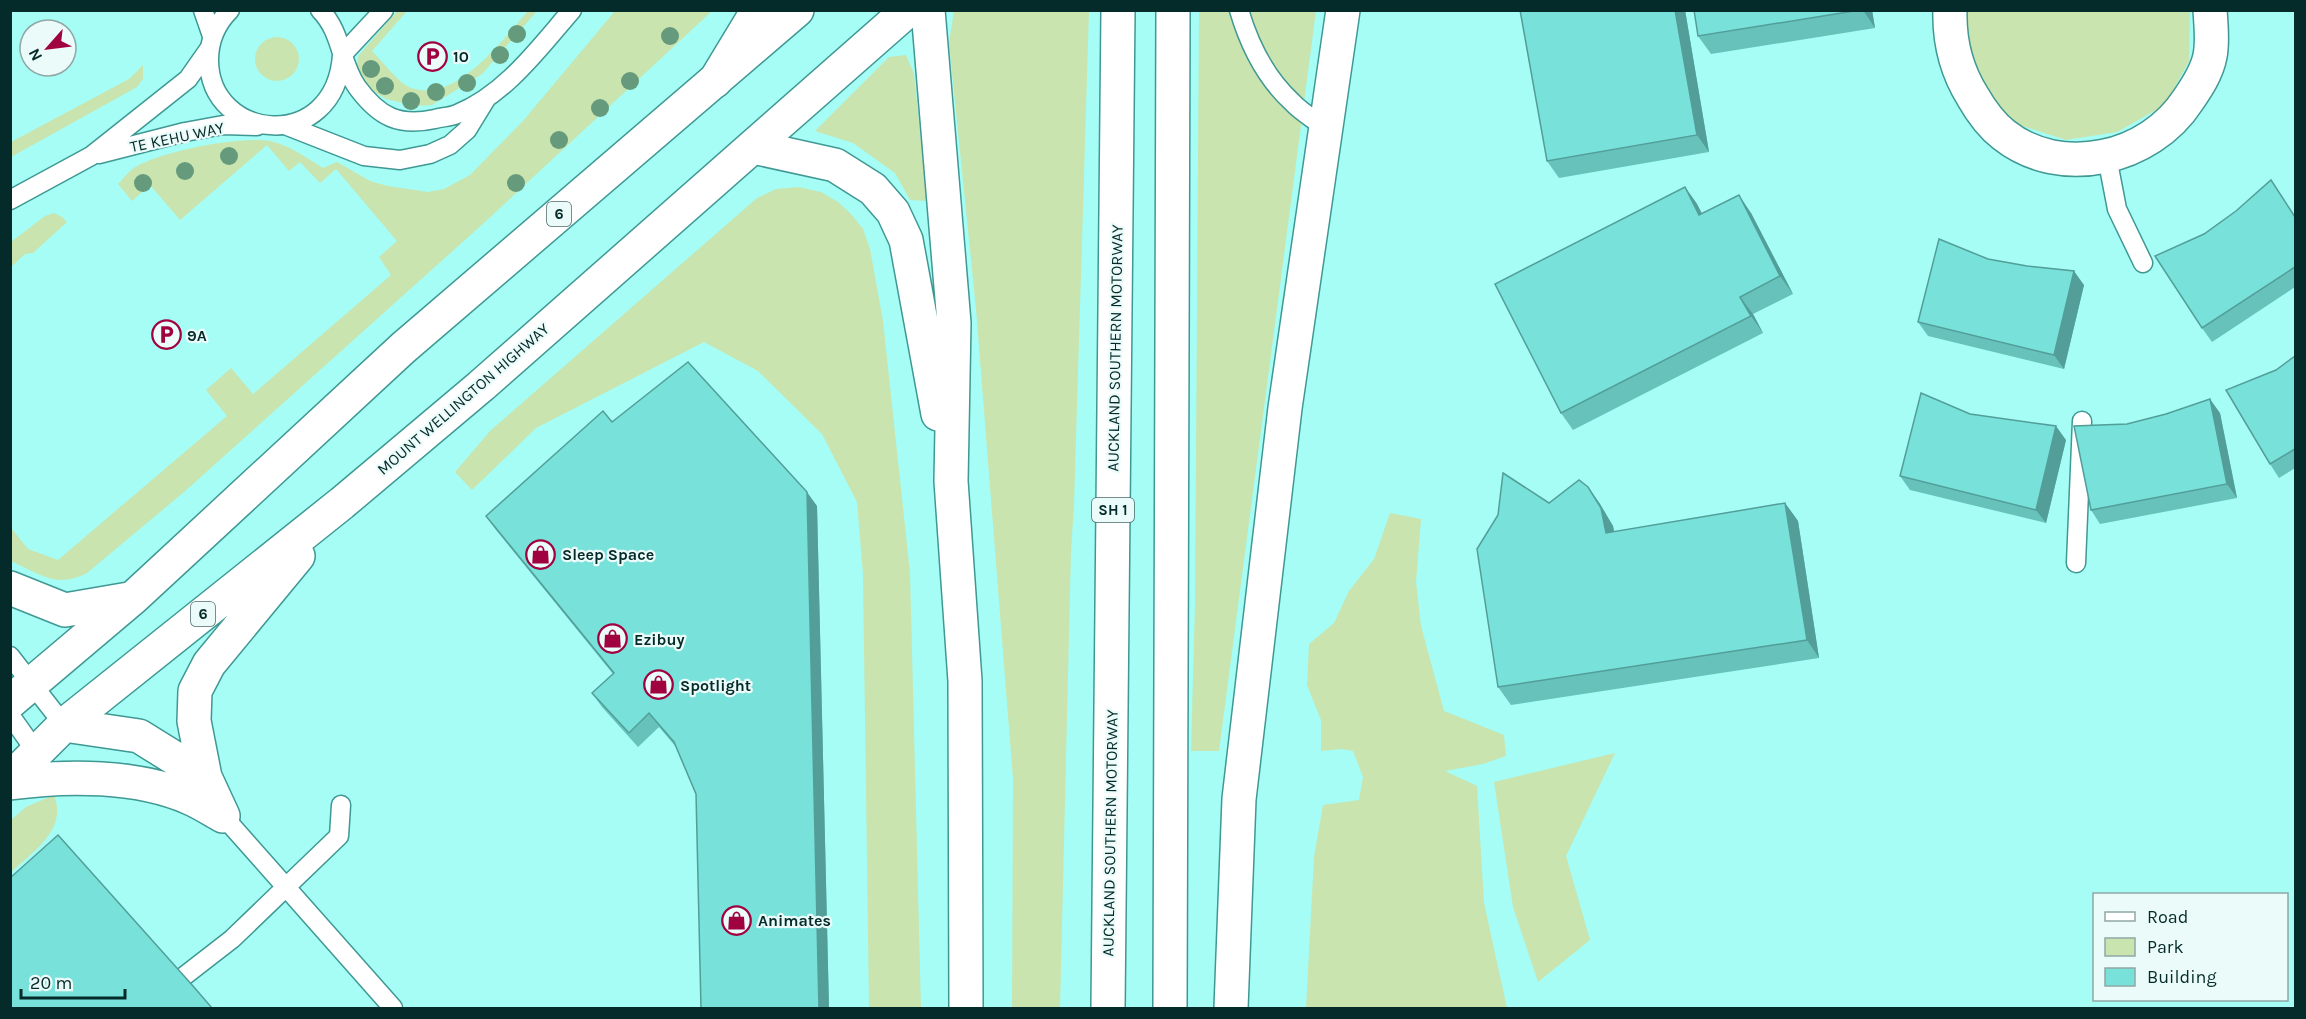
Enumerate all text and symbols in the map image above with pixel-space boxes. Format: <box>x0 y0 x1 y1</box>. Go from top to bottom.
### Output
north arrow <box>18 18 78 78</box>
parking icon: 10 <box>416 40 448 72</box>
text: N <box>24 45 46 64</box>
place label: 10 <box>453 47 469 66</box>
street label: TE KEHU WAY <box>128 118 226 156</box>
road number: 6 <box>547 202 571 226</box>
street label: AUCKLAND SOUTHERN MOTORWAY <box>1103 224 1127 472</box>
parking icon: 9A <box>150 319 182 351</box>
street label: MOUNT WELLINGTON HIGHWAY <box>373 319 553 479</box>
place label: 9A <box>187 326 207 345</box>
road number: SH 1 <box>1092 498 1134 522</box>
shop icon: Sleep Space <box>525 538 557 570</box>
place label: Sleep Space <box>562 545 654 564</box>
road number: 6 <box>191 602 215 626</box>
shop icon: Ezibuy <box>597 623 629 655</box>
place label: Ezibuy <box>634 630 684 649</box>
shop icon: Spotlight <box>643 669 675 701</box>
place label: Spotlight <box>680 676 751 695</box>
street label: AUCKLAND SOUTHERN MOTORWAY <box>1098 709 1122 957</box>
legend <box>2093 893 2288 1001</box>
shop icon: Animates <box>721 904 753 936</box>
text: Road <box>2147 906 2188 928</box>
place label: Animates <box>758 911 831 930</box>
text: Park <box>2147 936 2184 958</box>
scale bar <box>21 962 124 1000</box>
text: Building <box>2147 966 2217 988</box>
text: 20 m <box>30 972 72 994</box>

